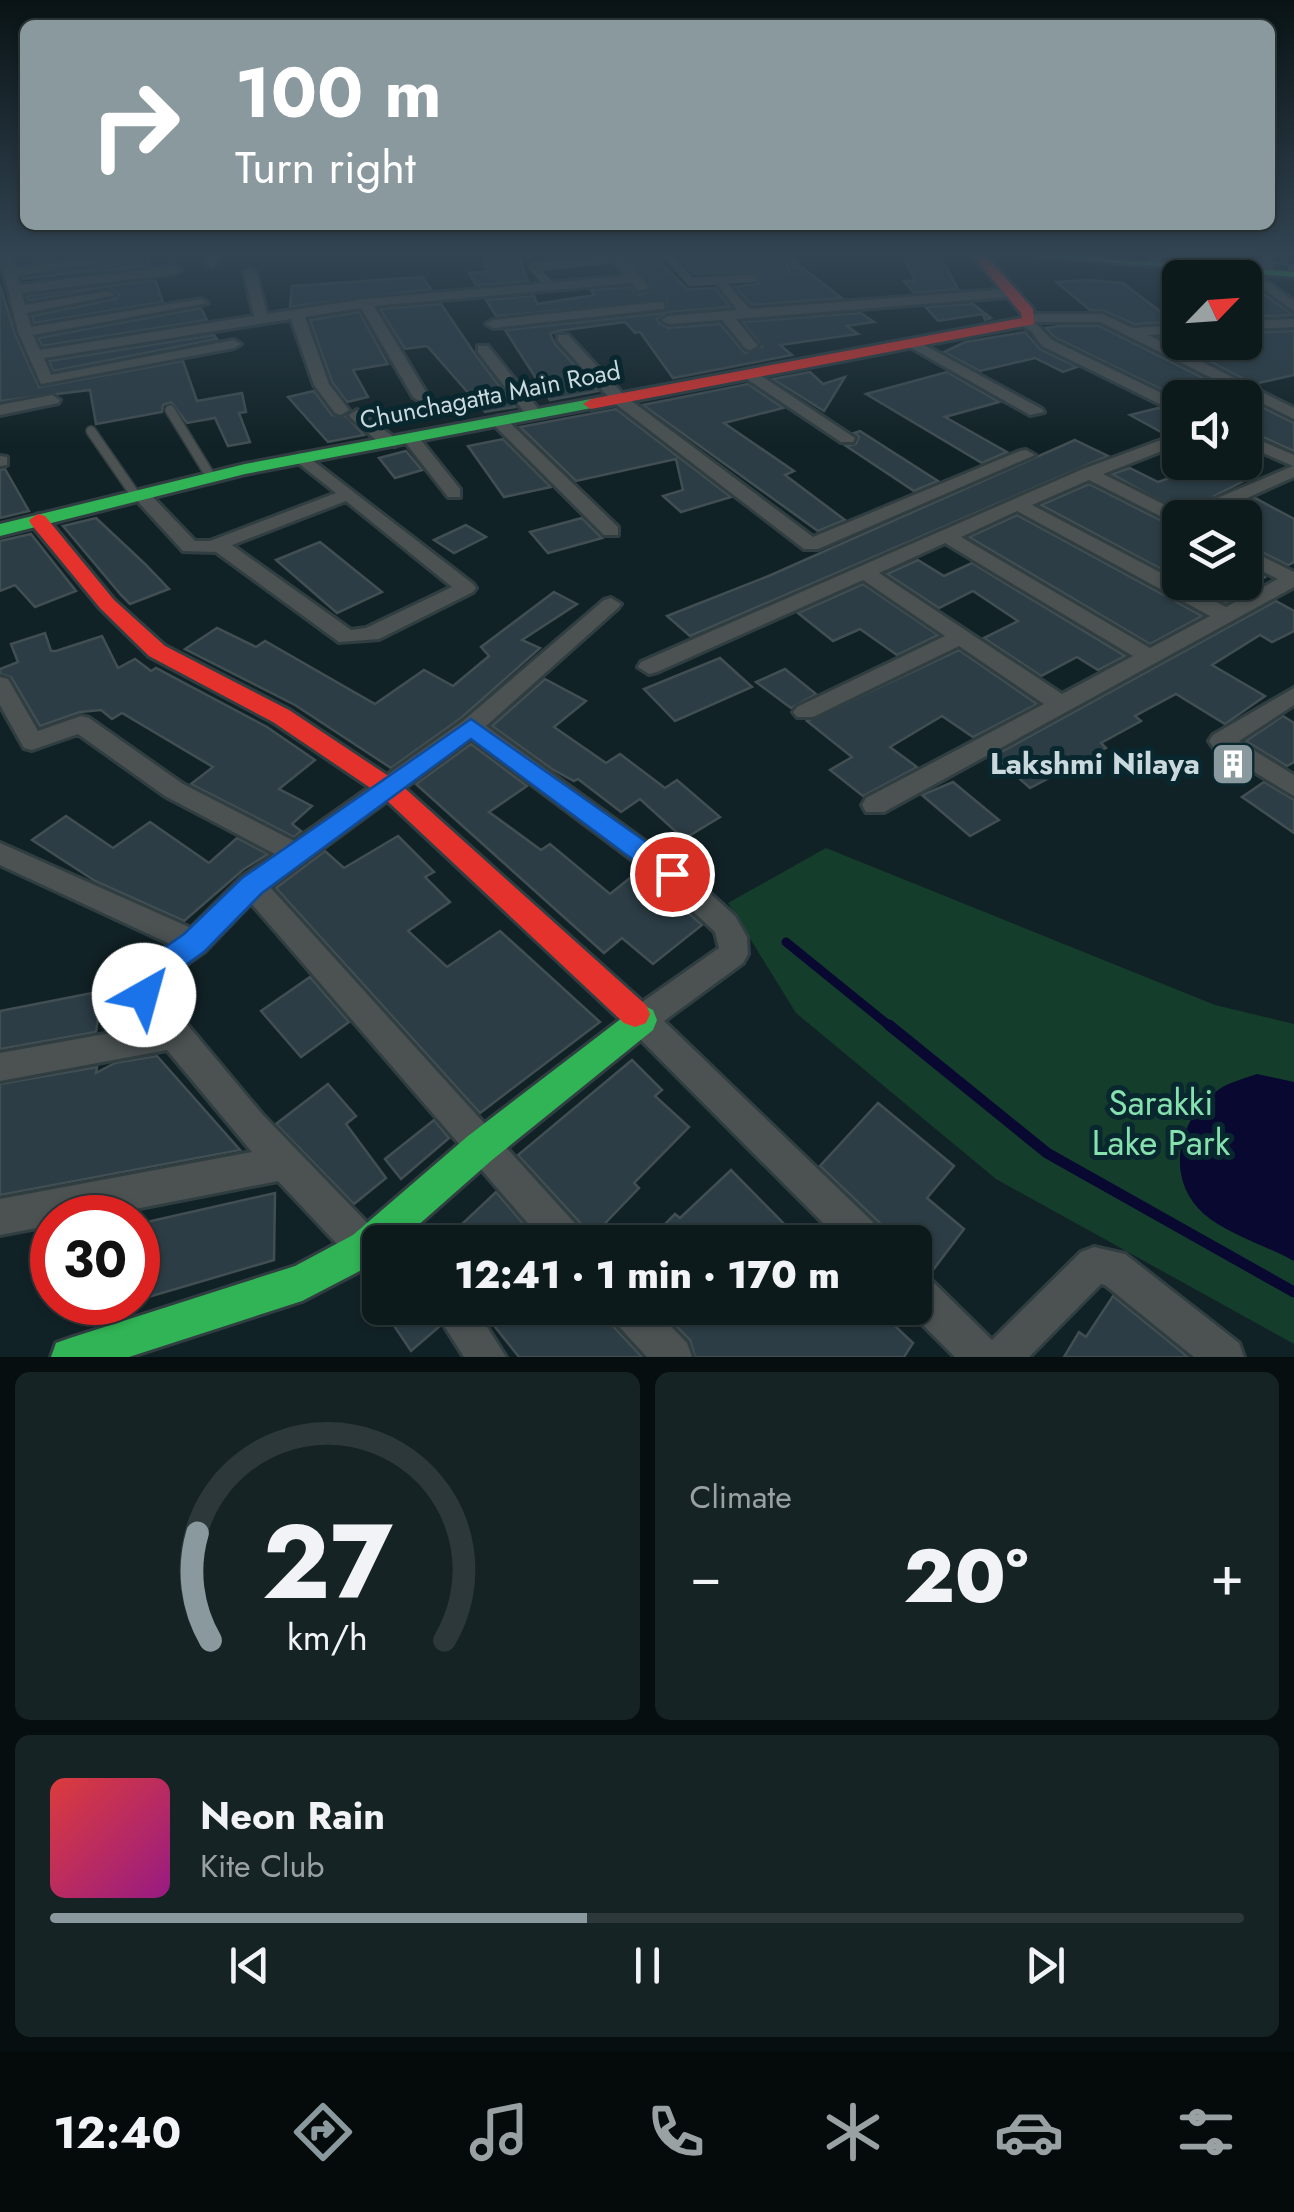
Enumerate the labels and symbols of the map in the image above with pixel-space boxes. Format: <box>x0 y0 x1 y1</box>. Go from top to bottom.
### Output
north arrow <box>1162 260 1262 360</box>
street label: Chunchagatta Main Road <box>357 352 623 438</box>
building icon: Lakshmi Nilaya <box>1210 741 1256 787</box>
place label: Lakshmi Nilaya <box>990 742 1200 785</box>
pin <box>630 832 715 917</box>
position arrow <box>92 943 196 1047</box>
park label: Sarakki Lake Park <box>1092 1078 1231 1168</box>
speed limit sign: 30 <box>30 1195 160 1325</box>

